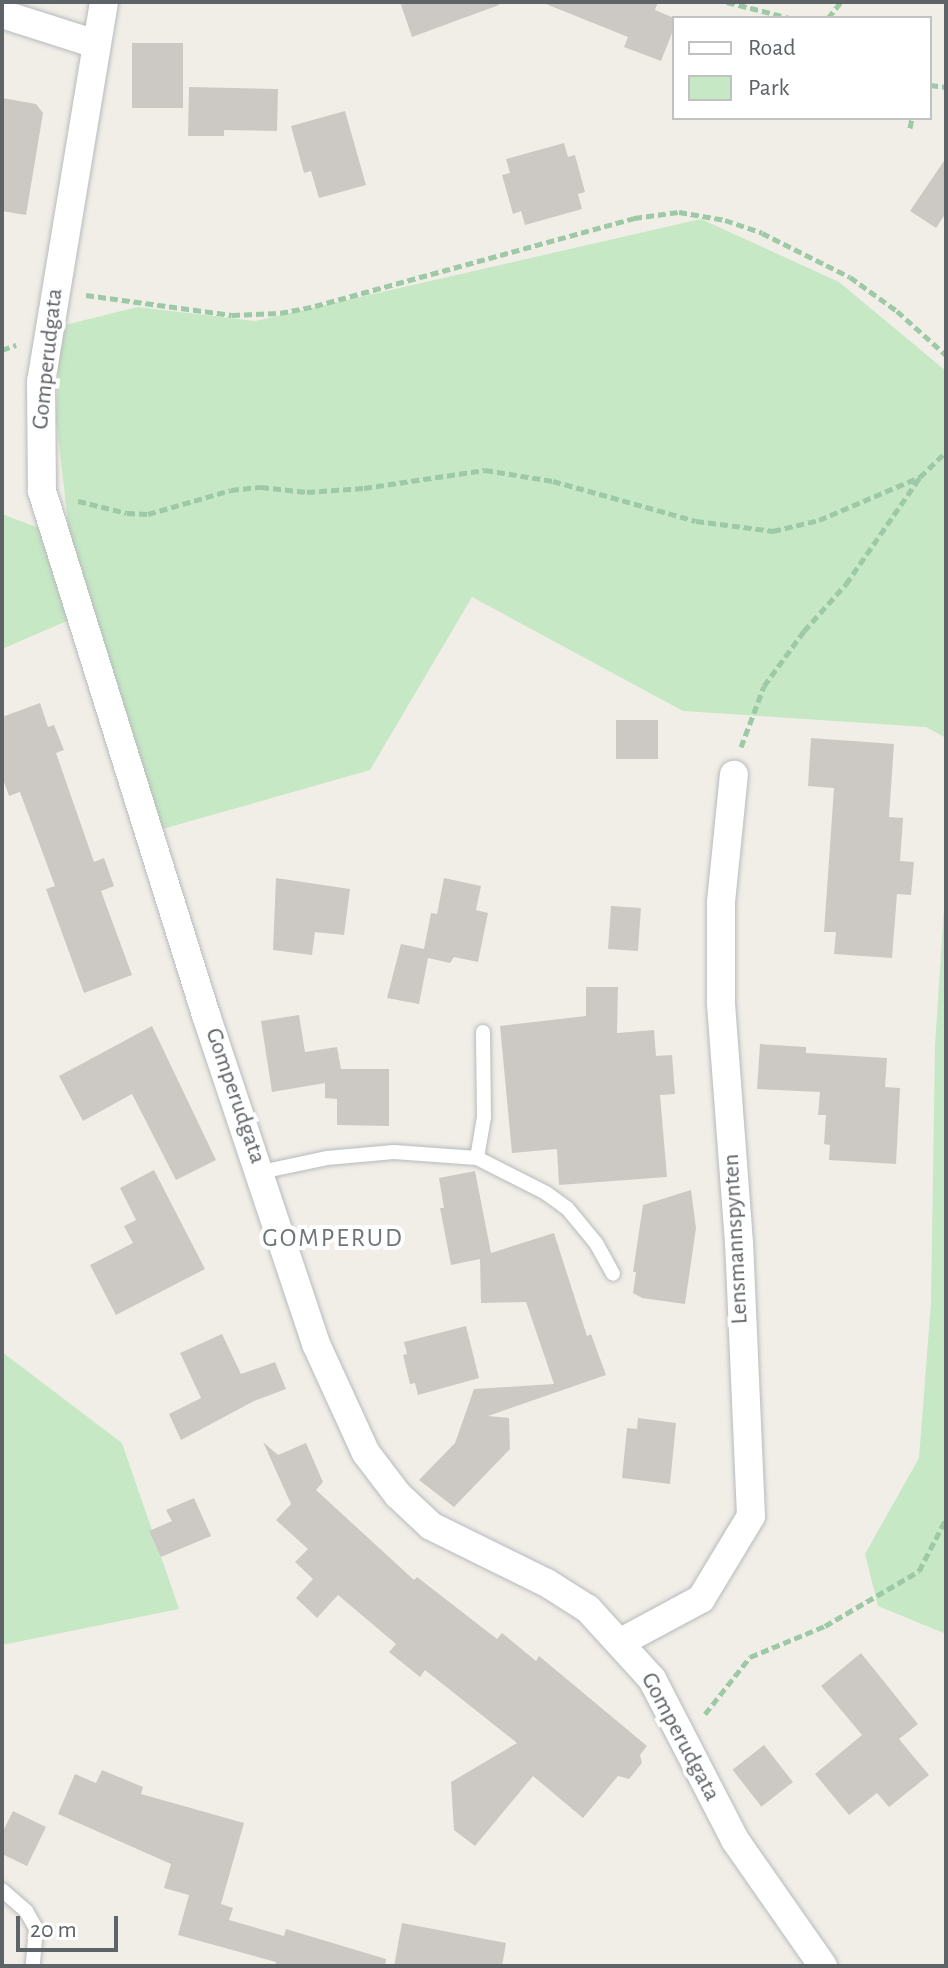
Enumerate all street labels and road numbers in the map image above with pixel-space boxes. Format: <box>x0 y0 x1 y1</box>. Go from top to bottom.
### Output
street label: Gomperudgata <box>26 287 70 431</box>
street label: Gomperudgata <box>198 1024 272 1168</box>
street label: Lensmannspynten <box>717 1153 755 1325</box>
street label: Gomperudgata <box>634 1668 726 1806</box>

